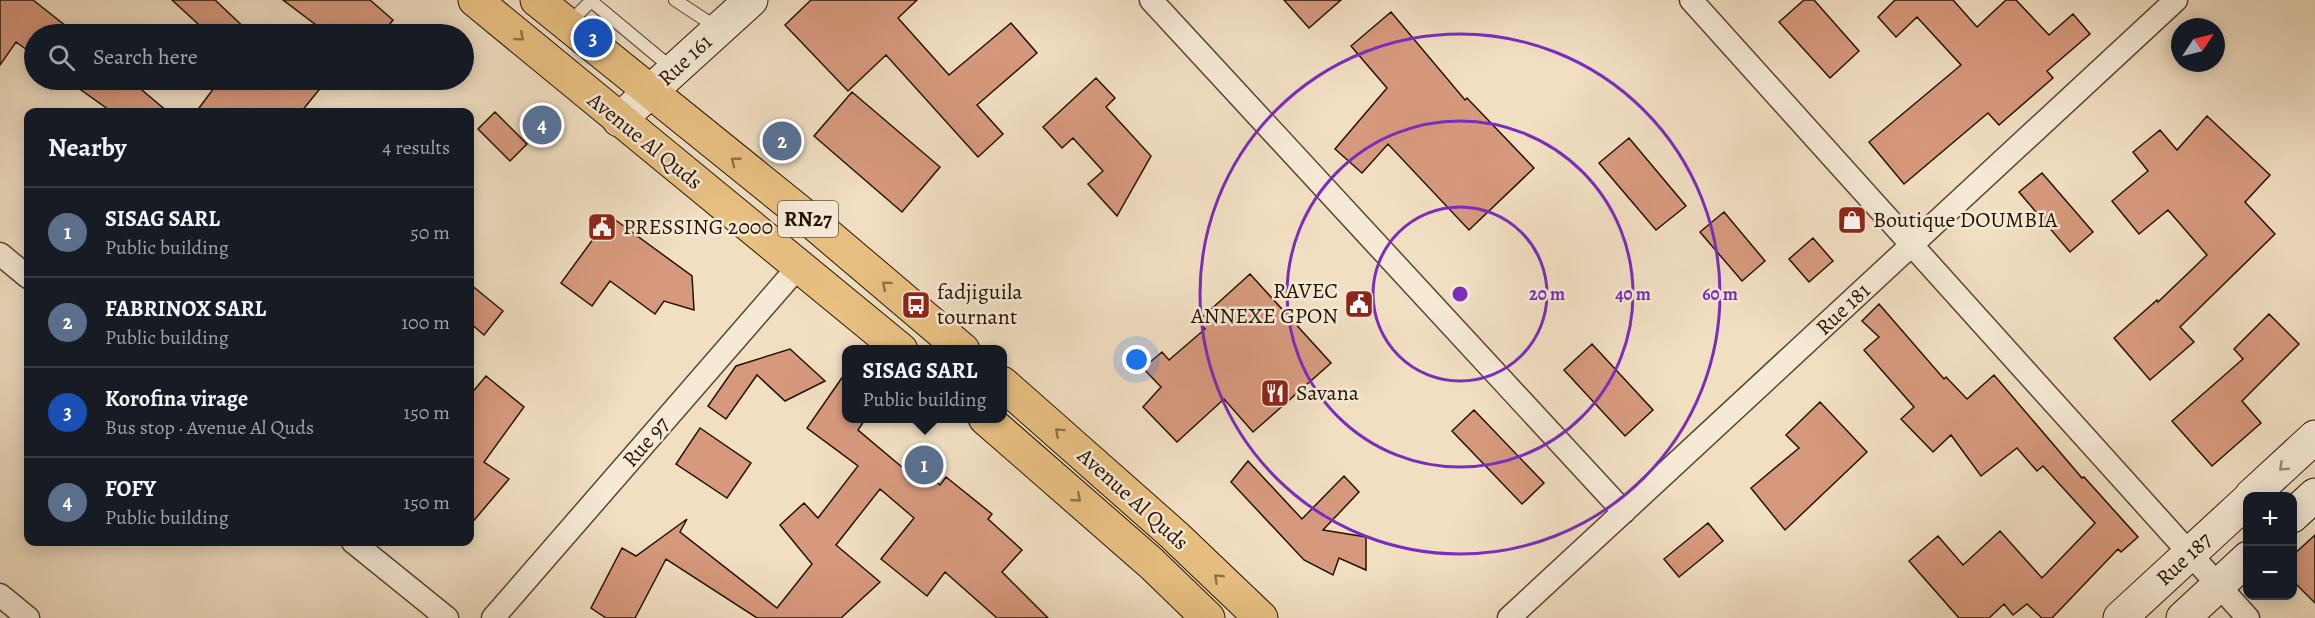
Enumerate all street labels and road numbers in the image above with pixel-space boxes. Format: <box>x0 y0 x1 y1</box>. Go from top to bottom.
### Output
street label: Rue 161 <box>651 27 719 93</box>
street label: Avenue Al Quds <box>580 85 709 197</box>
road number: RN27 <box>778 201 838 237</box>
street label: Rue 181 <box>1809 276 1877 342</box>
street label: Rue 97 <box>616 410 677 474</box>
street label: Avenue Al Quds <box>1070 440 1195 557</box>
street label: Rue 187 <box>2150 525 2219 593</box>

